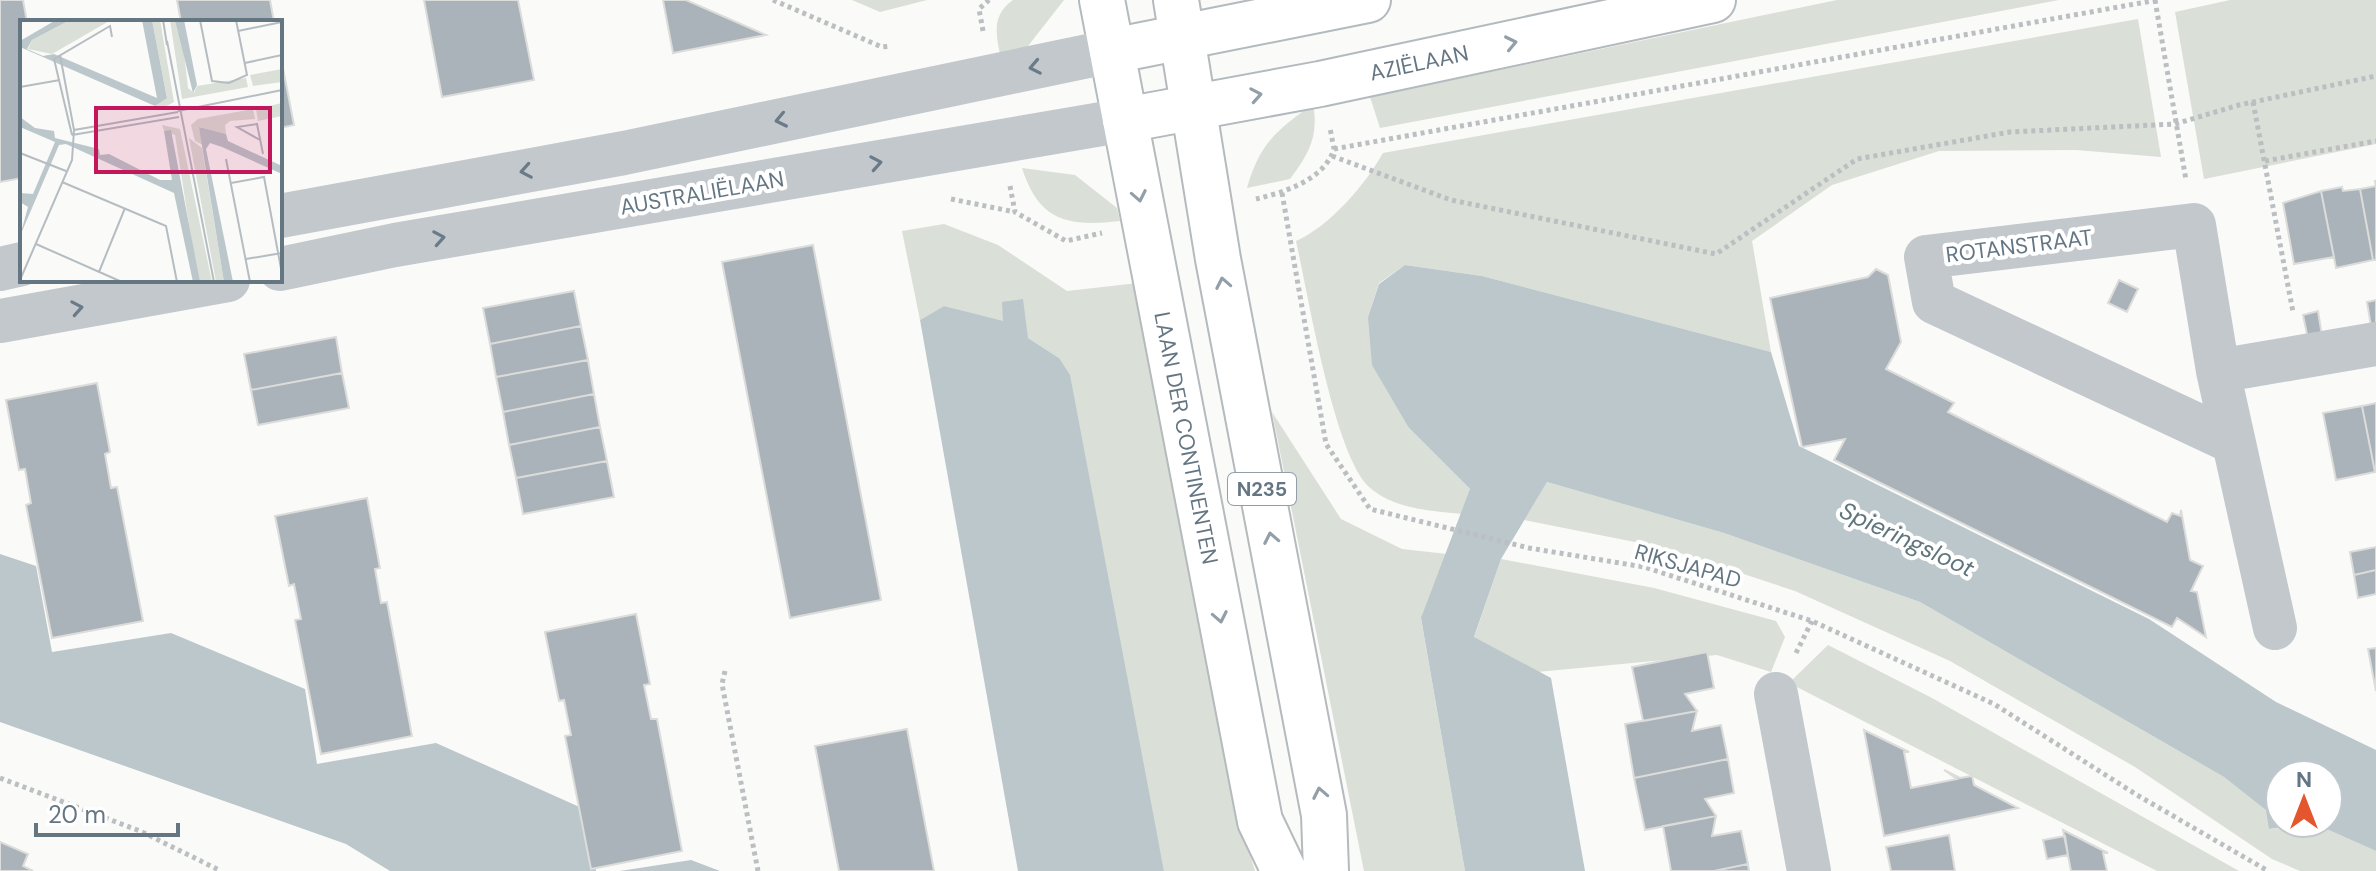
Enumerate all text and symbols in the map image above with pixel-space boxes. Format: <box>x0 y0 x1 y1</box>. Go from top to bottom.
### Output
inset map <box>20 20 282 282</box>
one-way arrow <box>1504 35 1517 52</box>
street label: AZIËLAAN <box>1367 38 1471 88</box>
one-way arrow <box>1029 58 1042 75</box>
one-way arrow <box>1250 88 1263 105</box>
one-way arrow <box>774 111 788 128</box>
one-way arrow <box>869 156 883 173</box>
one-way arrow <box>519 162 532 179</box>
street label: AUSTRALIËLAAN <box>618 164 786 222</box>
one-way arrow <box>1130 190 1147 203</box>
street label: ROTANSTRAAT <box>1944 223 2094 269</box>
one-way arrow <box>432 230 446 247</box>
one-way arrow <box>1215 276 1232 289</box>
one-way arrow <box>70 301 84 318</box>
street label: LAAN DER CONTINENTEN <box>1147 309 1225 567</box>
road number: N235 <box>1228 473 1296 505</box>
water label: Spieringsloot <box>1835 494 1980 584</box>
one-way arrow <box>1264 531 1281 545</box>
street label: RIKSJAPAD <box>1631 537 1745 595</box>
one-way arrow <box>1211 610 1228 623</box>
north arrow <box>2264 759 2344 839</box>
text: N <box>2296 765 2312 794</box>
scale bar <box>36 787 178 837</box>
one-way arrow <box>1312 787 1329 801</box>
text: 20 m <box>48 799 106 830</box>

